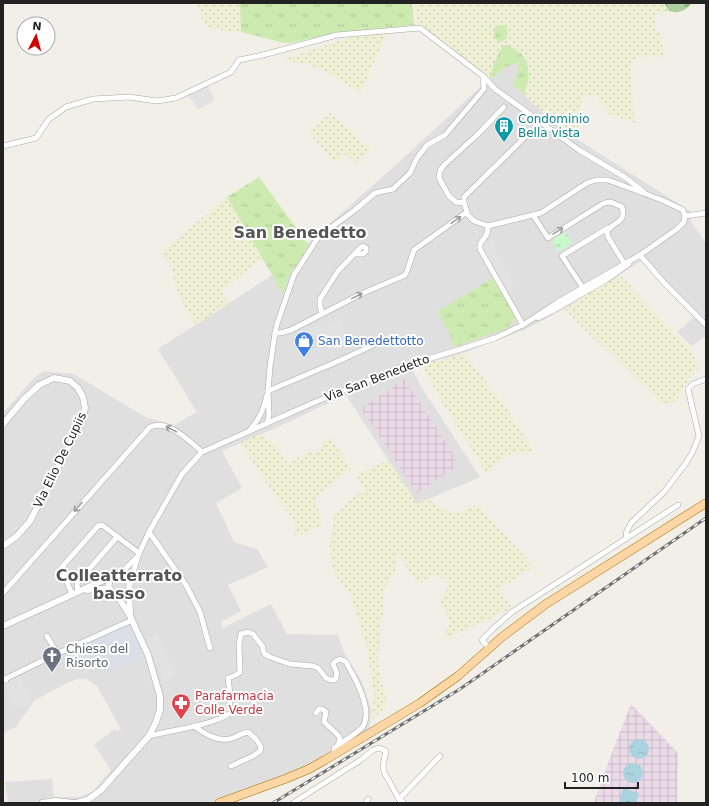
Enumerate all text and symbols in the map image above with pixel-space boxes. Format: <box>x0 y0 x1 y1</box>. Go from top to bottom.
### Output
north arrow <box>16 16 56 56</box>
text: N <box>32 20 42 33</box>
place label: Condominio Bella vista <box>518 112 590 140</box>
building icon: Condominio Bella vista <box>493 115 515 143</box>
one-way arrow <box>450 216 461 224</box>
district label: San Benedetto <box>233 223 367 242</box>
one-way arrow <box>552 227 564 235</box>
one-way arrow <box>351 292 363 299</box>
shop icon: San Benedettotto <box>293 330 315 358</box>
place label: San Benedettotto <box>318 334 424 348</box>
street label: Via San Benedetto <box>323 352 431 404</box>
street label: Via Elio De Cupiis <box>31 410 89 510</box>
one-way arrow <box>165 425 177 433</box>
one-way arrow <box>74 502 83 512</box>
district label: Colleatterrato basso <box>56 566 182 603</box>
place label: Chiesa del Risorto <box>66 642 128 670</box>
church icon: Chiesa del Risorto <box>41 645 63 673</box>
place label: Parafarmacia Colle Verde <box>195 689 274 717</box>
pharmacy icon: Parafarmacia Colle Verde <box>170 692 192 720</box>
scale bar <box>565 764 638 790</box>
text: 100 m <box>571 771 609 785</box>

